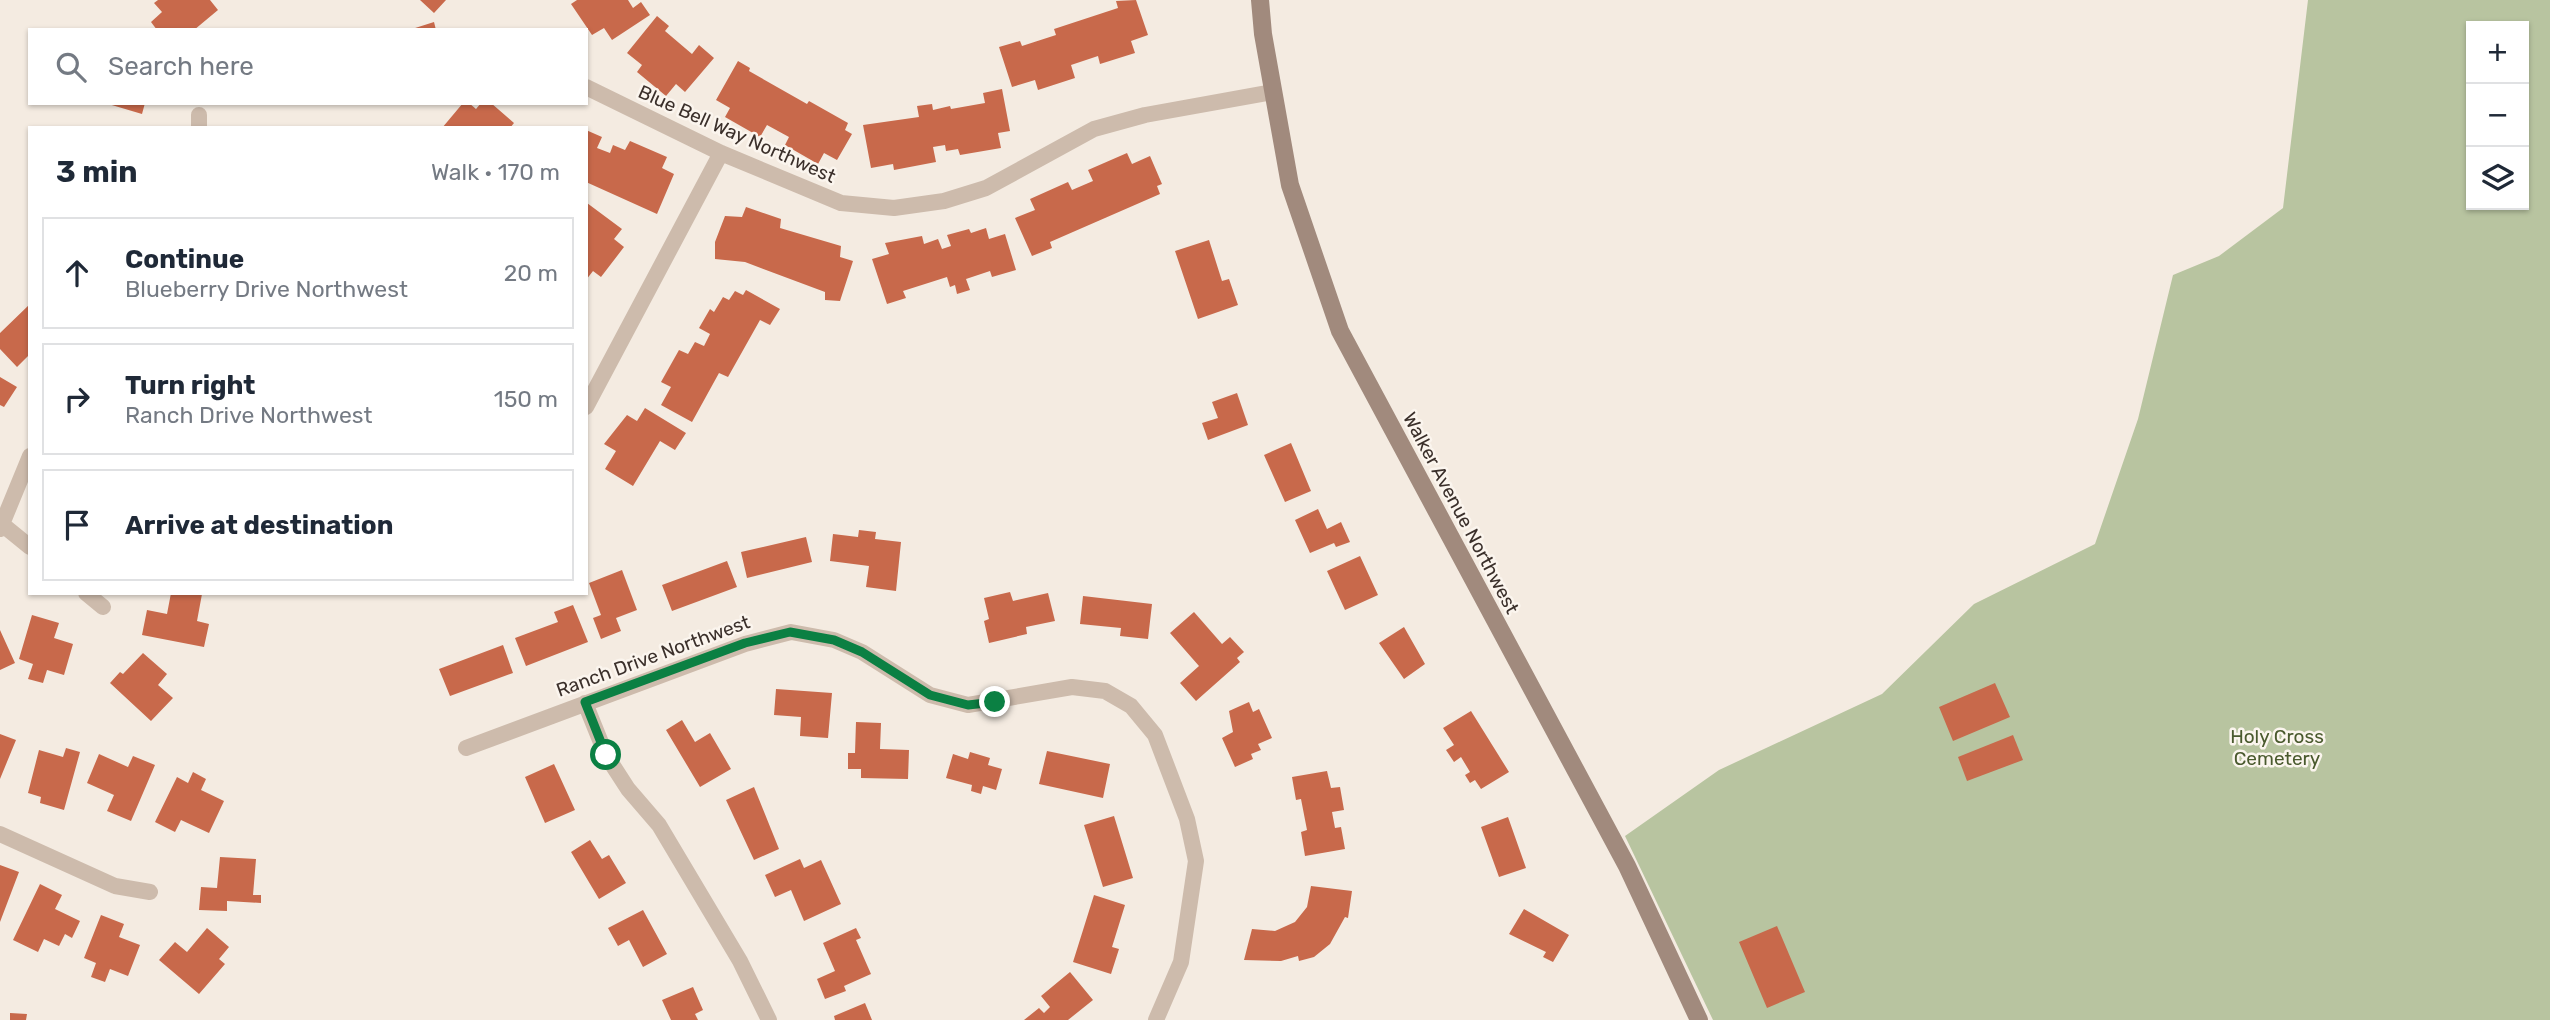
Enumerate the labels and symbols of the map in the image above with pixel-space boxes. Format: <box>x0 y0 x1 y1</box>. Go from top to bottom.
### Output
street label: Blue Bell Way Northwest <box>635 80 840 188</box>
street label: Walker Avenue Northwest <box>1398 408 1524 618</box>
street label: Ranch Drive Northwest <box>553 610 754 702</box>
route end <box>979 686 1010 717</box>
park label: Holy Cross Cemetery <box>2230 725 2324 770</box>
route start <box>590 739 621 770</box>

